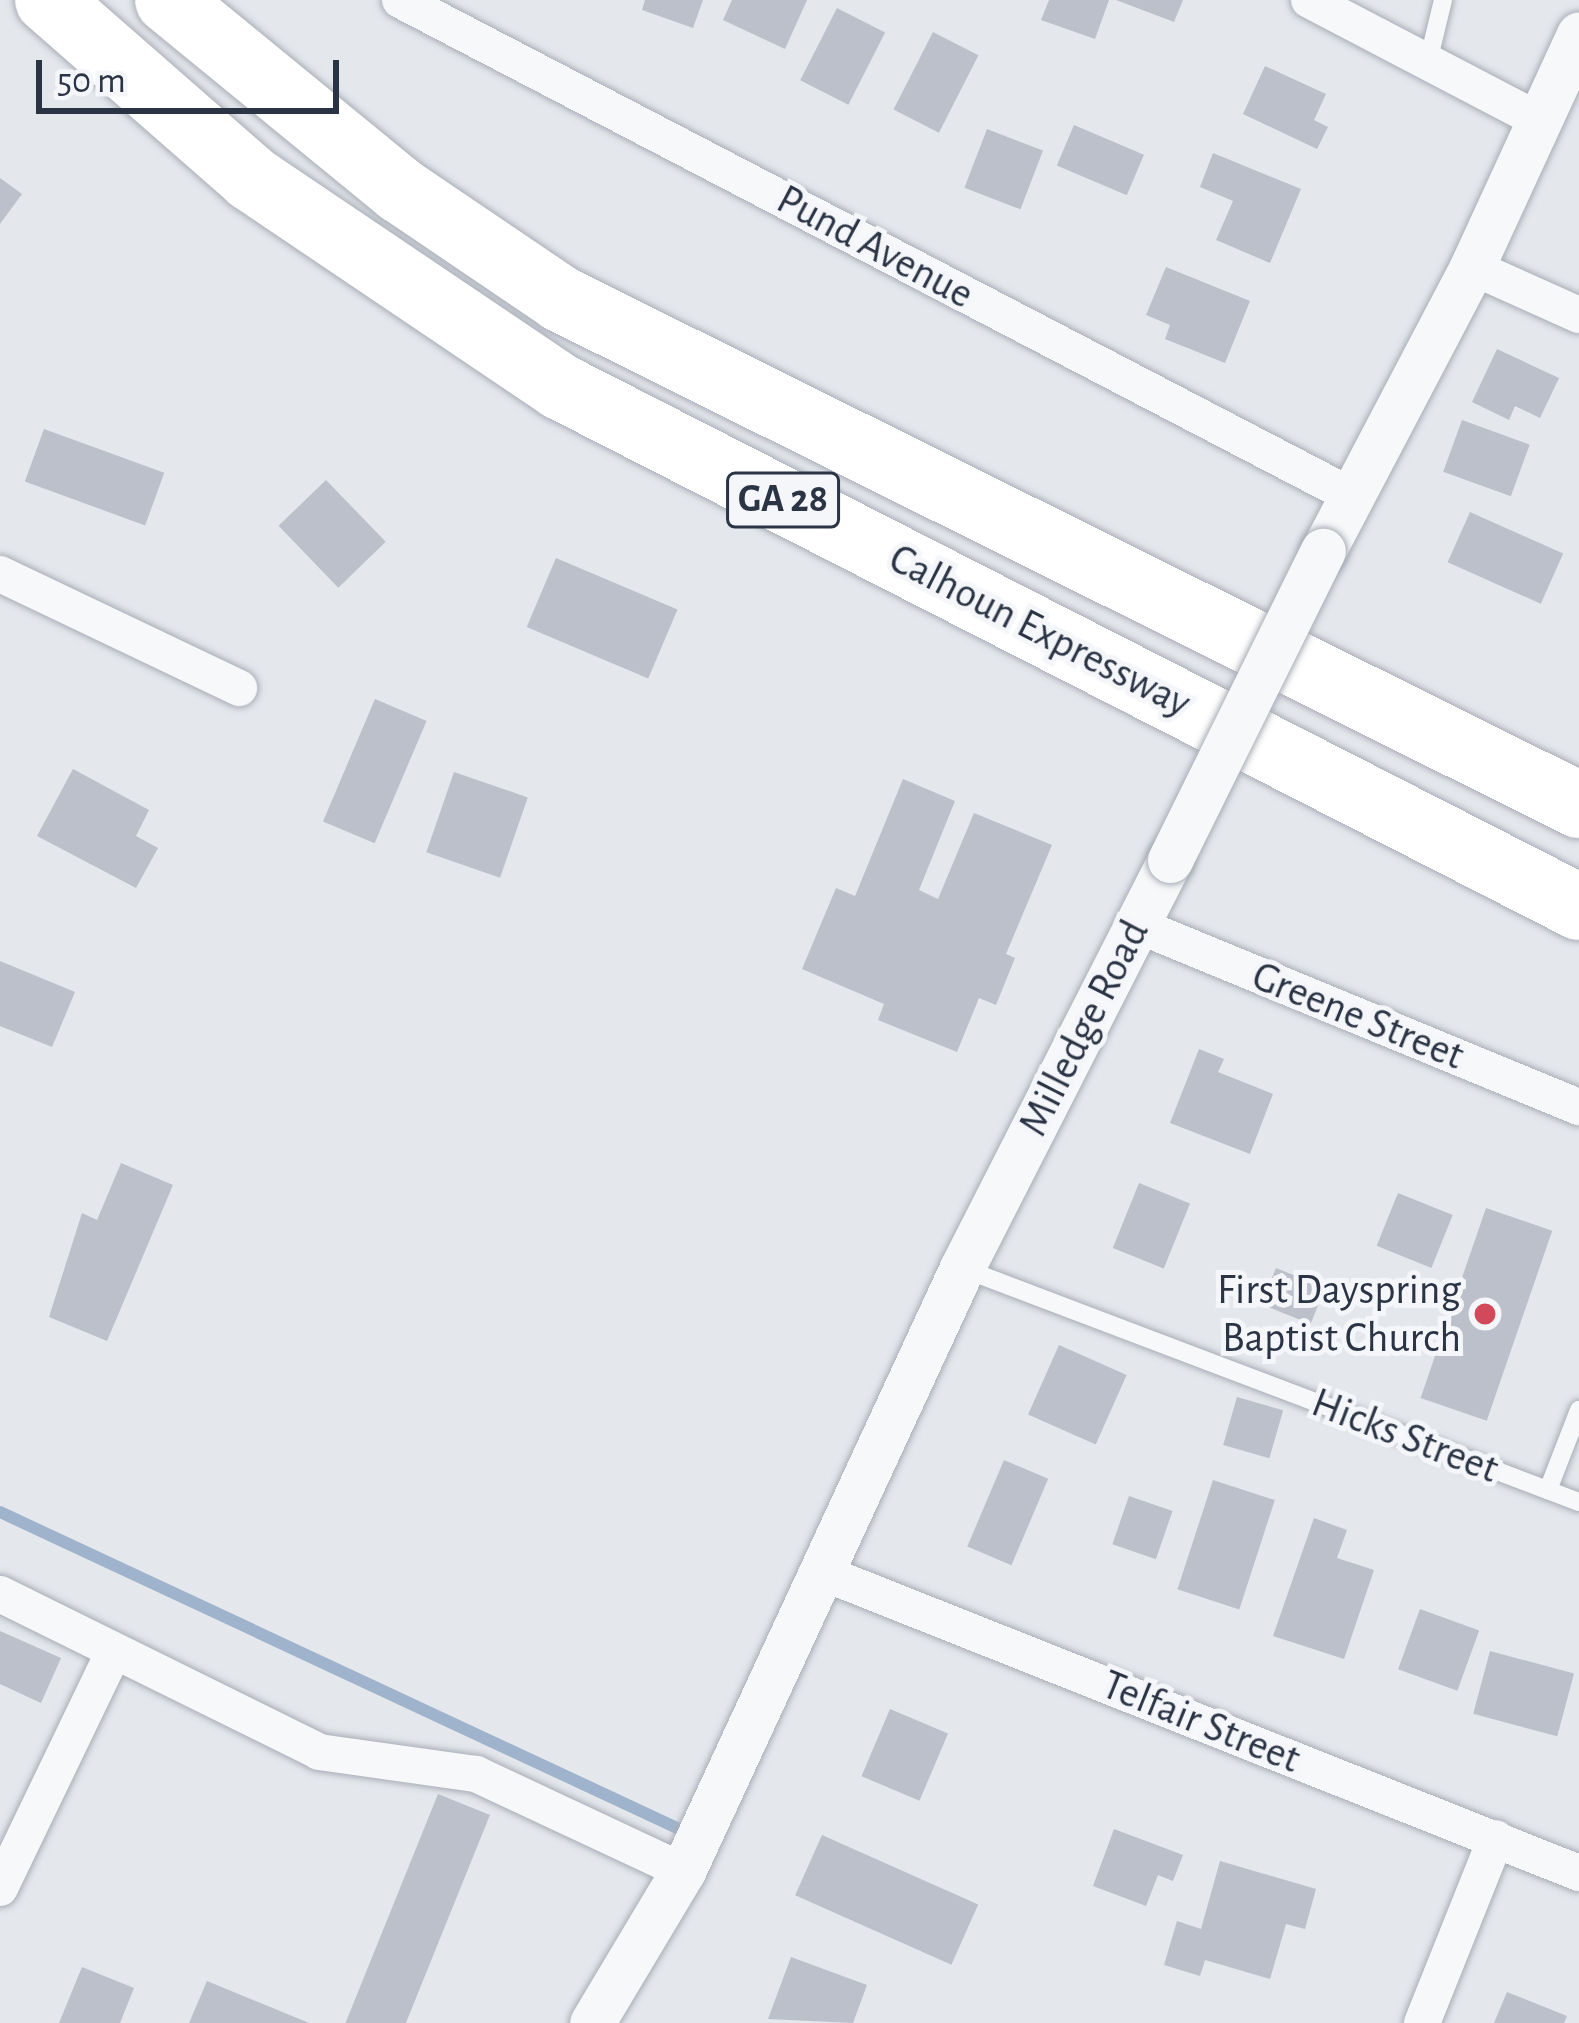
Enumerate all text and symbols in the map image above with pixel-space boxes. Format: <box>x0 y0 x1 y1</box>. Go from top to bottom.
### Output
scale bar <box>42 36 345 110</box>
text: 50 m <box>57 63 126 99</box>
street label: Pund Avenue <box>768 174 982 320</box>
road number: GA 28 <box>726 467 840 533</box>
street label: Calhoun Expressway <box>881 533 1199 729</box>
street label: Milledge Road <box>1008 912 1160 1144</box>
street label: Greene Street <box>1245 951 1471 1081</box>
place label: First Dayspring Baptist Church <box>1217 1265 1461 1364</box>
marker: First Dayspring Baptist Church <box>1472 1301 1498 1327</box>
street label: Hicks Street <box>1305 1377 1505 1495</box>
street label: Telfair Street <box>1095 1660 1307 1784</box>

